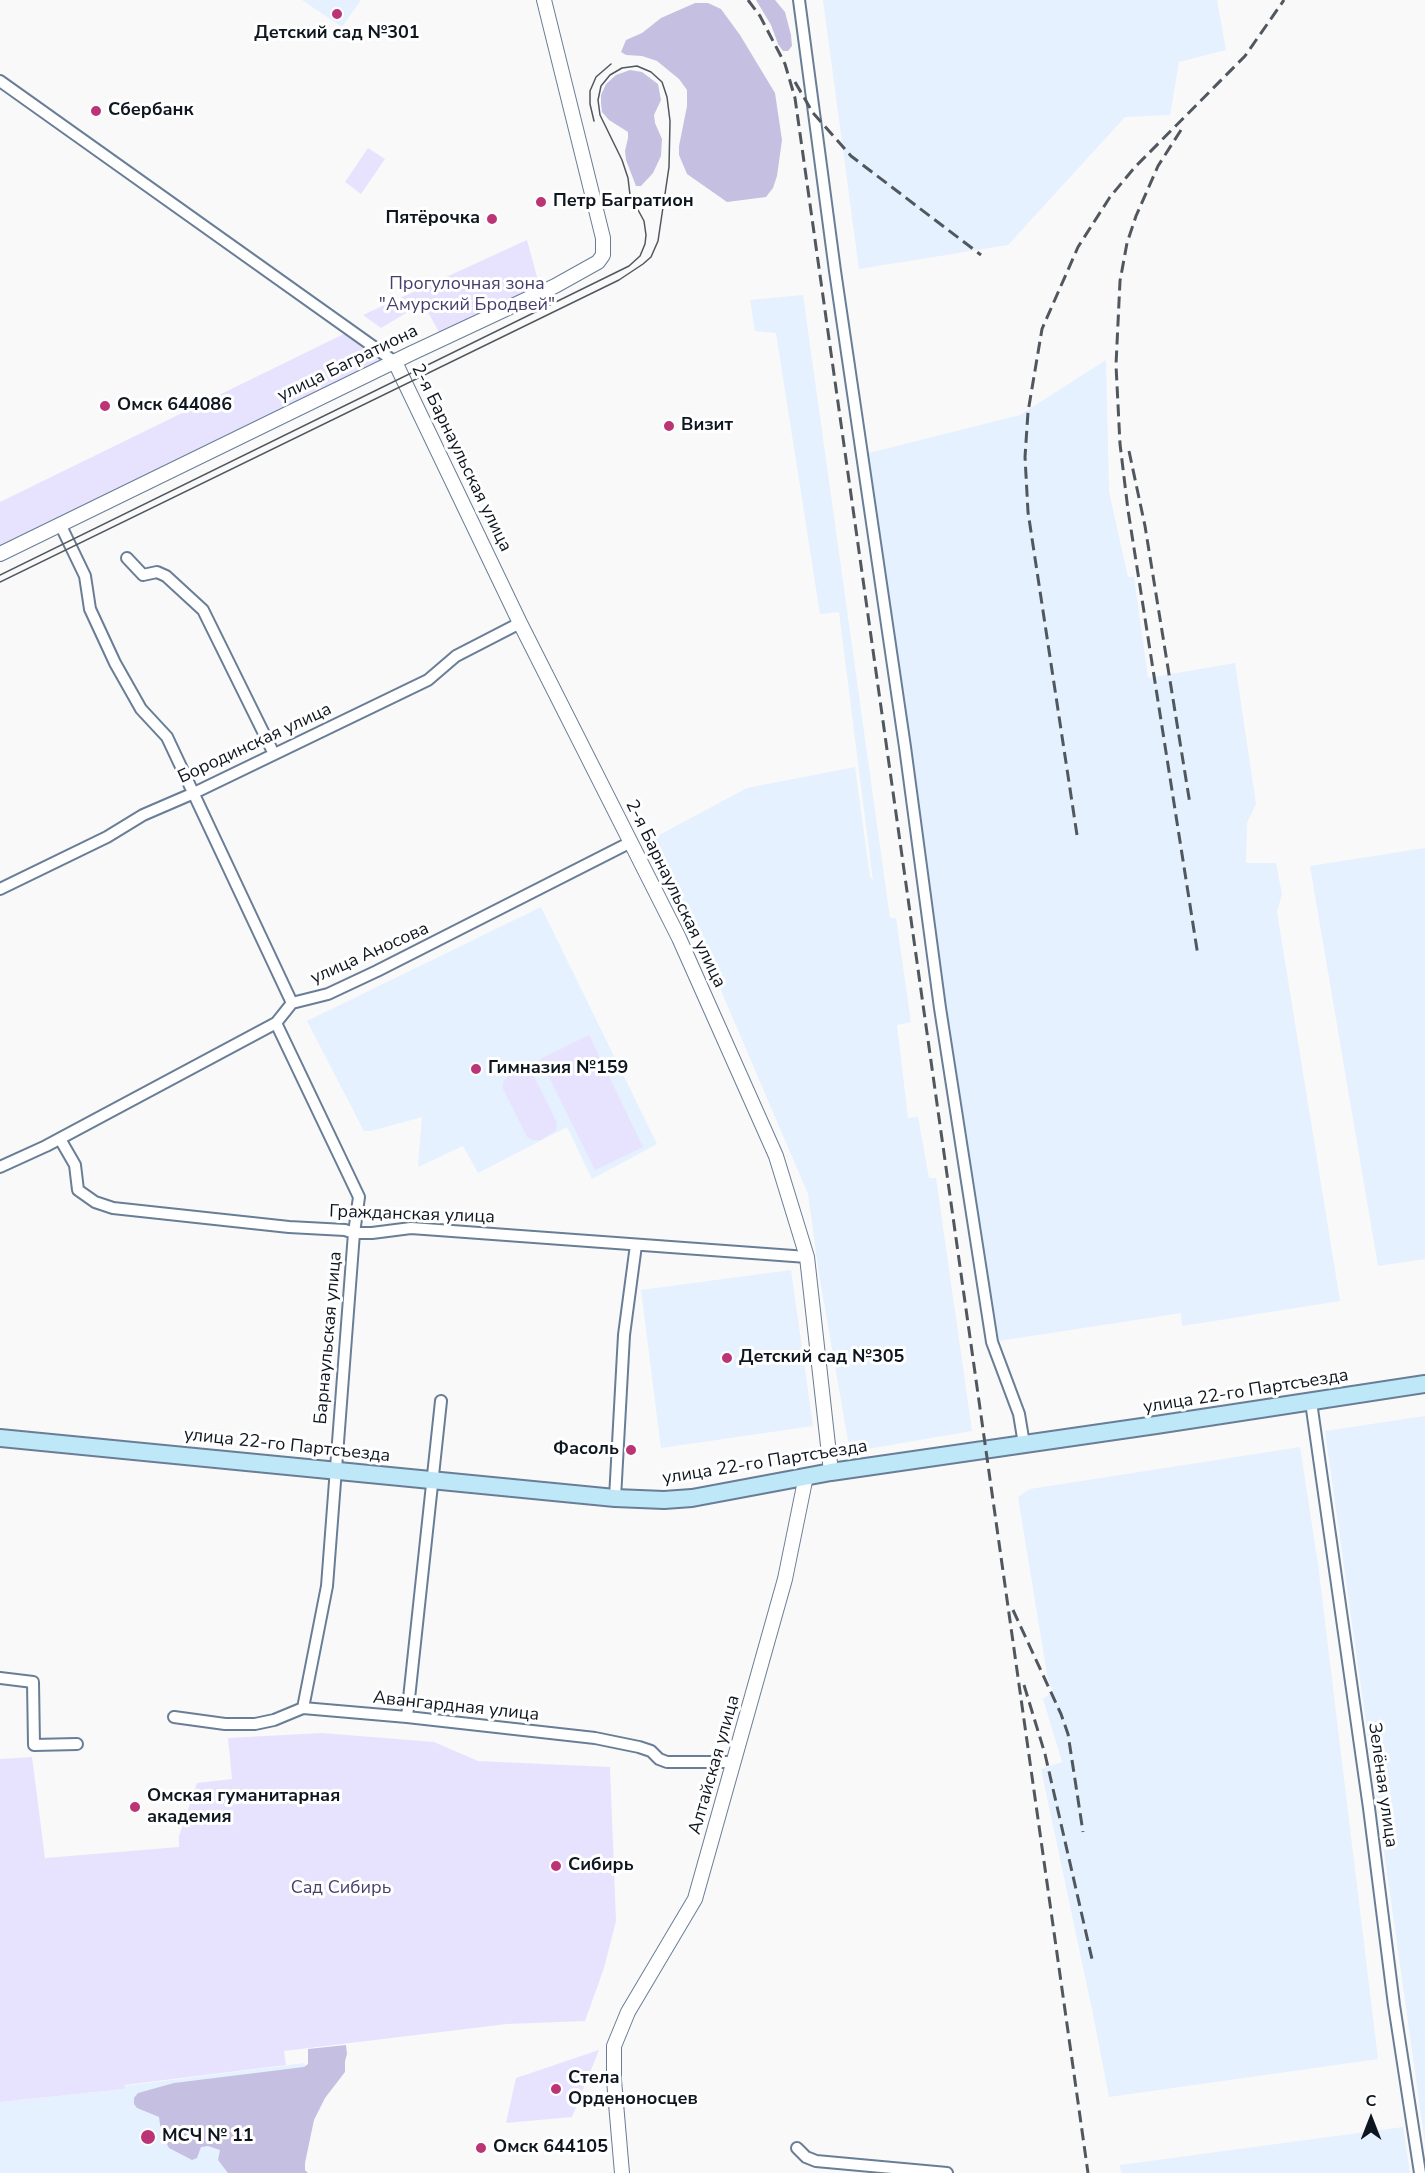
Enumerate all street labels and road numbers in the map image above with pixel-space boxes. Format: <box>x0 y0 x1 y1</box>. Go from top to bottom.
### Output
street label: улица Багратиона <box>274 321 422 407</box>
street label: 2-я Барнаульская улица <box>406 361 516 555</box>
street label: Бородинская улица <box>175 699 335 789</box>
street label: 2-я Барнаульская улица <box>620 797 730 991</box>
street label: улица Аносова <box>308 918 432 990</box>
street label: Гражданская улица <box>329 1201 495 1229</box>
street label: Барнаульская улица <box>311 1251 347 1425</box>
street label: улица 22-го Партсъезда <box>1142 1365 1350 1419</box>
street label: улица 22-го Партсъезда <box>183 1424 391 1468</box>
street label: улица 22-го Партсъезда <box>661 1436 869 1490</box>
street label: Авангардная улица <box>372 1688 540 1726</box>
street label: Алтайская улица <box>685 1693 745 1837</box>
street label: Зелёная улица <box>1363 1721 1401 1849</box>

